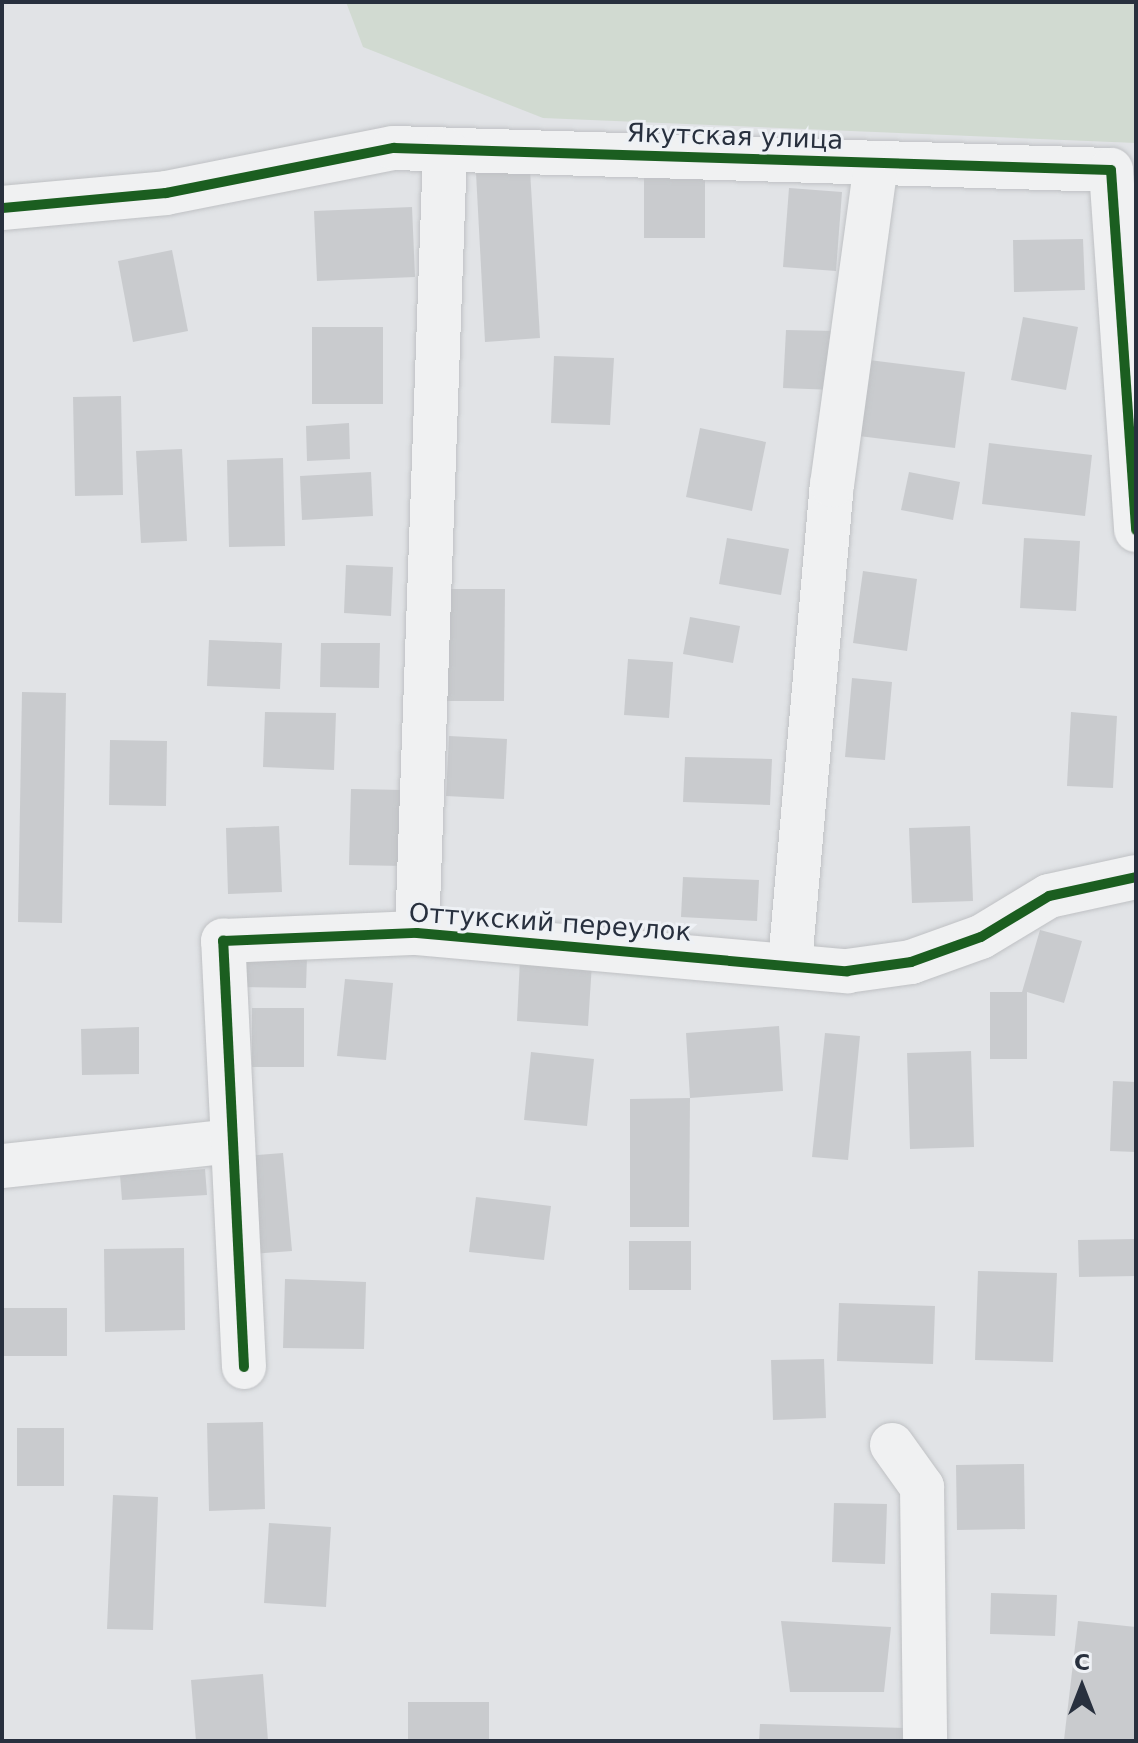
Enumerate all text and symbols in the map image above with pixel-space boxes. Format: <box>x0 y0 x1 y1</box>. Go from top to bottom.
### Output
street label: Якутская улица <box>626 118 844 156</box>
street label: Оттукский переулок <box>408 898 692 948</box>
north arrow <box>1042 1647 1122 1727</box>
text: С <box>1074 1650 1090 1675</box>

